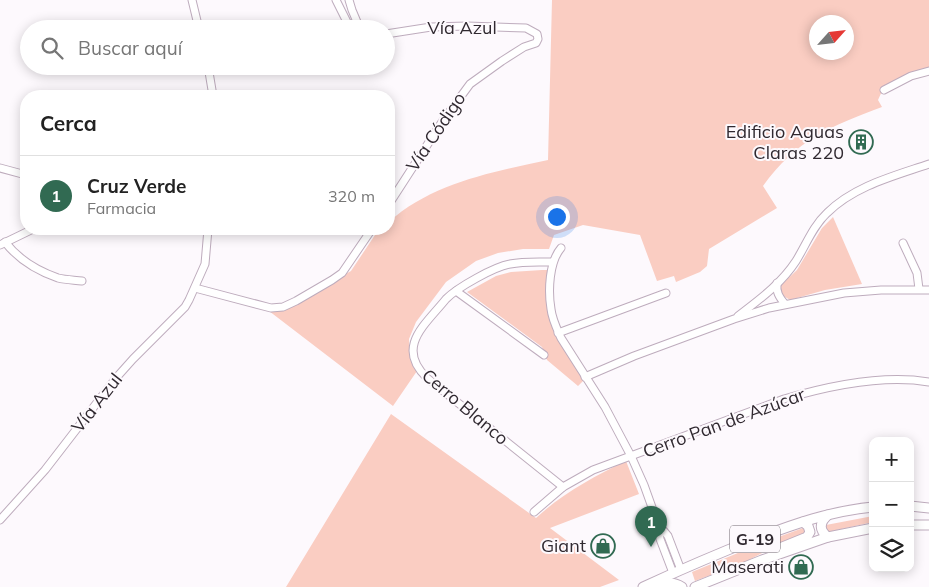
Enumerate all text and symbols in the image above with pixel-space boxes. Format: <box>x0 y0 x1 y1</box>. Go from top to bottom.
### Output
north arrow <box>809 15 854 60</box>
street label: Vía Azul <box>427 16 497 39</box>
search box <box>20 20 395 75</box>
icon: search <box>38 34 66 62</box>
text: Buscar aquí <box>78 36 182 60</box>
street label: Vía Código <box>401 88 470 176</box>
text: Cerca <box>40 110 97 136</box>
place label: Edificio Aguas Claras 220 <box>726 120 844 164</box>
building icon: Edificio Aguas Claras 220 <box>848 129 874 155</box>
text: Cruz Verde <box>87 174 186 198</box>
text: 1 <box>51 186 61 206</box>
text: 320 m <box>328 186 375 206</box>
text: Farmacia <box>87 198 156 218</box>
your location <box>544 204 570 230</box>
street label: Cerro Blanco <box>417 364 513 450</box>
street label: Vía Azul <box>66 368 127 437</box>
street label: Cerro Pan de Azúcar <box>639 382 809 463</box>
map controls <box>869 437 914 572</box>
button: + <box>869 437 914 482</box>
button: − <box>869 482 914 527</box>
pin: 1 <box>635 506 667 547</box>
road number: G-19 <box>730 526 780 552</box>
button: layers <box>869 527 914 572</box>
shop icon: Giant <box>590 533 616 559</box>
place label: Giant <box>541 534 586 557</box>
shop icon: Maserati <box>788 554 814 580</box>
place label: Maserati <box>711 555 784 578</box>

